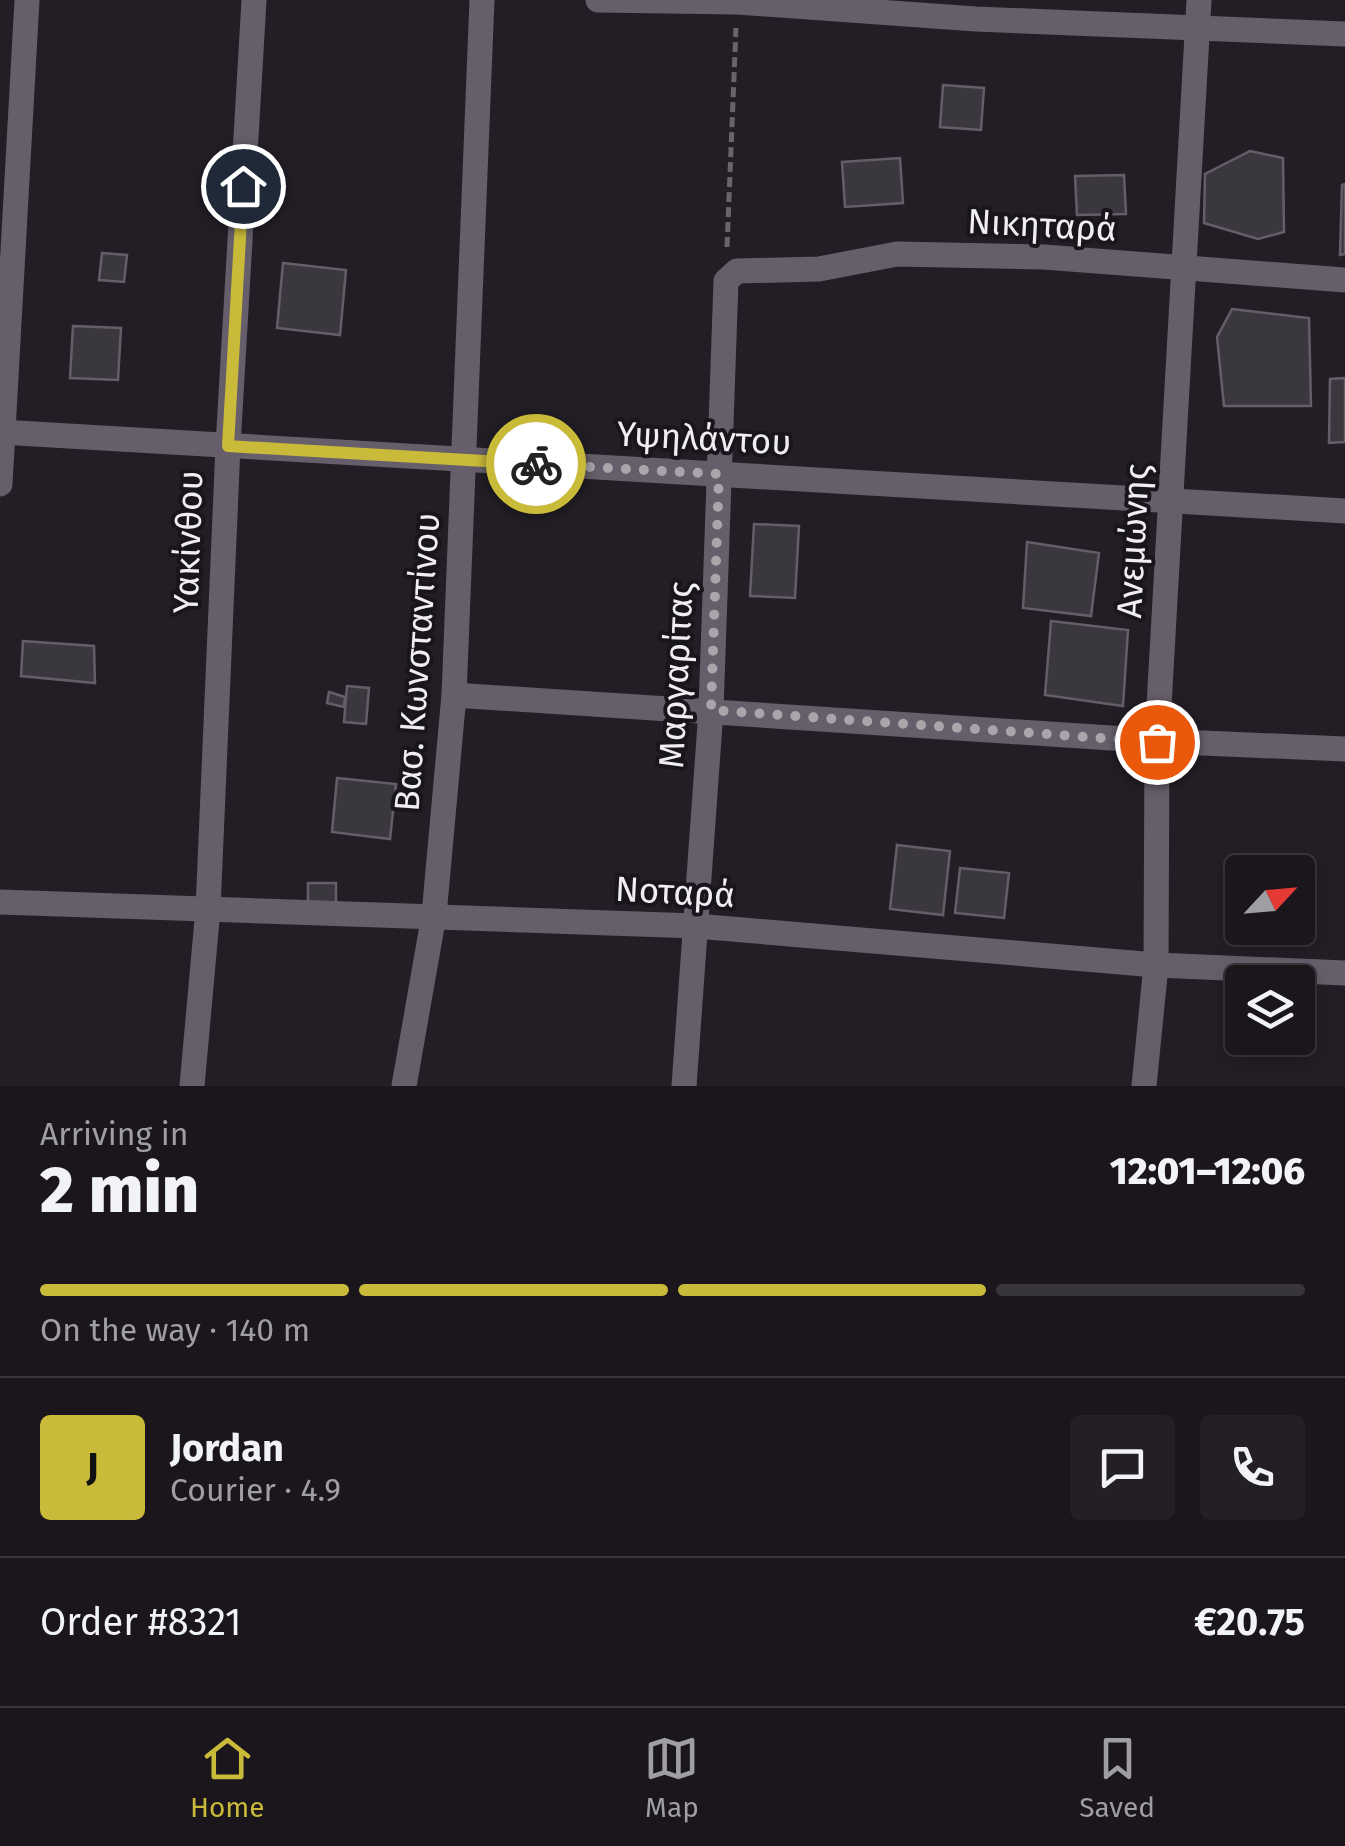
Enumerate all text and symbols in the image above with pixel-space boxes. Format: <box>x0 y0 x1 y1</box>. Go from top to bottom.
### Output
pin <box>201 144 286 229</box>
icon: home <box>216 159 271 214</box>
street label: Νικηταρά <box>966 200 1118 250</box>
street label: Υψηλάντου <box>616 412 792 464</box>
courier <box>486 414 586 514</box>
icon: bike <box>509 437 564 492</box>
street label: Ανεμώνης <box>1108 463 1158 619</box>
street label: Υακίνθου <box>165 470 211 614</box>
street label: Βασ. Κωνσταντίνου <box>386 511 448 813</box>
street label: Μαργαρίτας <box>650 581 702 769</box>
pin <box>1115 700 1200 785</box>
icon: bag <box>1130 715 1185 770</box>
north arrow <box>1225 855 1315 945</box>
map controls <box>1225 855 1315 1055</box>
street label: Νοταρά <box>614 868 736 916</box>
button: layers <box>1225 965 1315 1055</box>
text: Arriving in <box>40 1115 188 1153</box>
text: 12:01–12:06 <box>1110 1148 1305 1194</box>
text: 2 min <box>40 1151 199 1229</box>
text: On the way · 140 m <box>40 1311 310 1349</box>
button: chat <box>1070 1415 1175 1520</box>
button: phone <box>1200 1415 1305 1520</box>
text: Jordan <box>170 1425 284 1471</box>
text: J <box>86 1444 99 1490</box>
text: Courier · 4.9 <box>170 1471 341 1509</box>
text: Order #8321 <box>40 1599 242 1645</box>
text: €20.75 <box>1194 1599 1305 1645</box>
tab: Home <box>190 1731 265 1824</box>
tab: Map <box>644 1731 699 1824</box>
tab: Saved <box>1079 1731 1155 1824</box>

